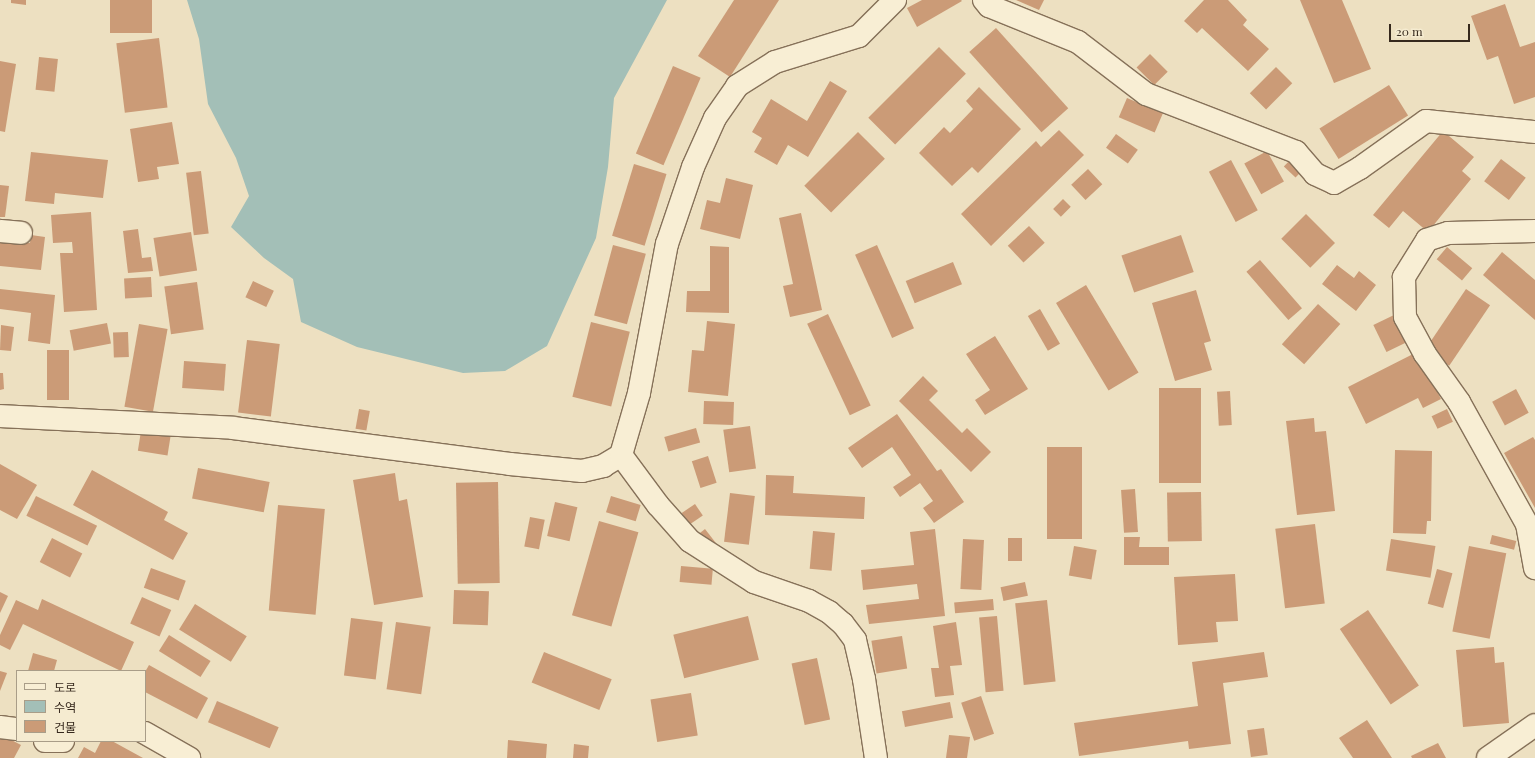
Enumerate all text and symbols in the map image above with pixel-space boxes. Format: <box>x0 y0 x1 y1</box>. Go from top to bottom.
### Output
scale bar <box>1391 16 1472 42</box>
text: 20 m <box>1396 23 1423 39</box>
legend <box>16 670 146 742</box>
text: 도로 <box>54 679 76 695</box>
text: 수역 <box>54 699 76 715</box>
text: 건물 <box>54 719 76 735</box>

